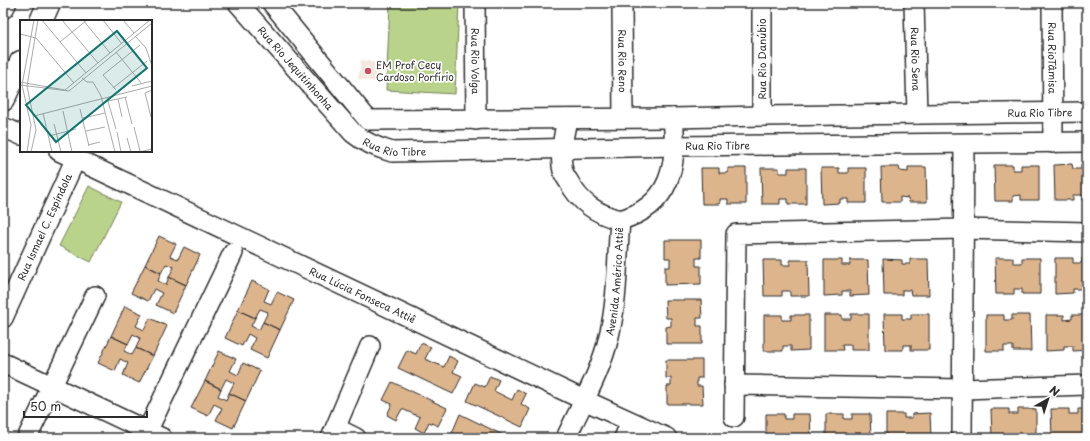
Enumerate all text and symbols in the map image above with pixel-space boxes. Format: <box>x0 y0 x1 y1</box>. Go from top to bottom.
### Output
street label: Rua Rio Danúbio <box>754 18 769 99</box>
inset map <box>20 20 152 152</box>
street label: Rua RioTâmisa <box>1045 22 1061 94</box>
street label: Rua Rio Jequitinhonha <box>255 23 338 114</box>
street label: Rua Rio Sena <box>908 27 924 92</box>
street label: Rua Rio Volga <box>468 28 484 95</box>
street label: Rua Rio Reno <box>615 29 631 93</box>
place label: EM Prof Cecy Cardoso Porfírio <box>376 57 454 84</box>
marker: EM Prof Cecy Cardoso Porfírio <box>363 66 373 76</box>
street label: Rua Rio Tibre <box>1007 104 1073 120</box>
street label: Rua Rio Tibre <box>360 134 427 159</box>
street label: Rua Rio Tibre <box>685 137 751 153</box>
street label: Rua Ismael C. Espíndola <box>13 170 75 283</box>
street label: Avenida Américo Attiê <box>601 227 626 337</box>
street label: Rua Lúcia Fonseca Attiê <box>307 263 419 326</box>
north arrow <box>1028 379 1068 419</box>
text: N <box>1046 381 1064 400</box>
scale bar <box>24 393 147 419</box>
text: 50 m <box>30 397 61 415</box>

